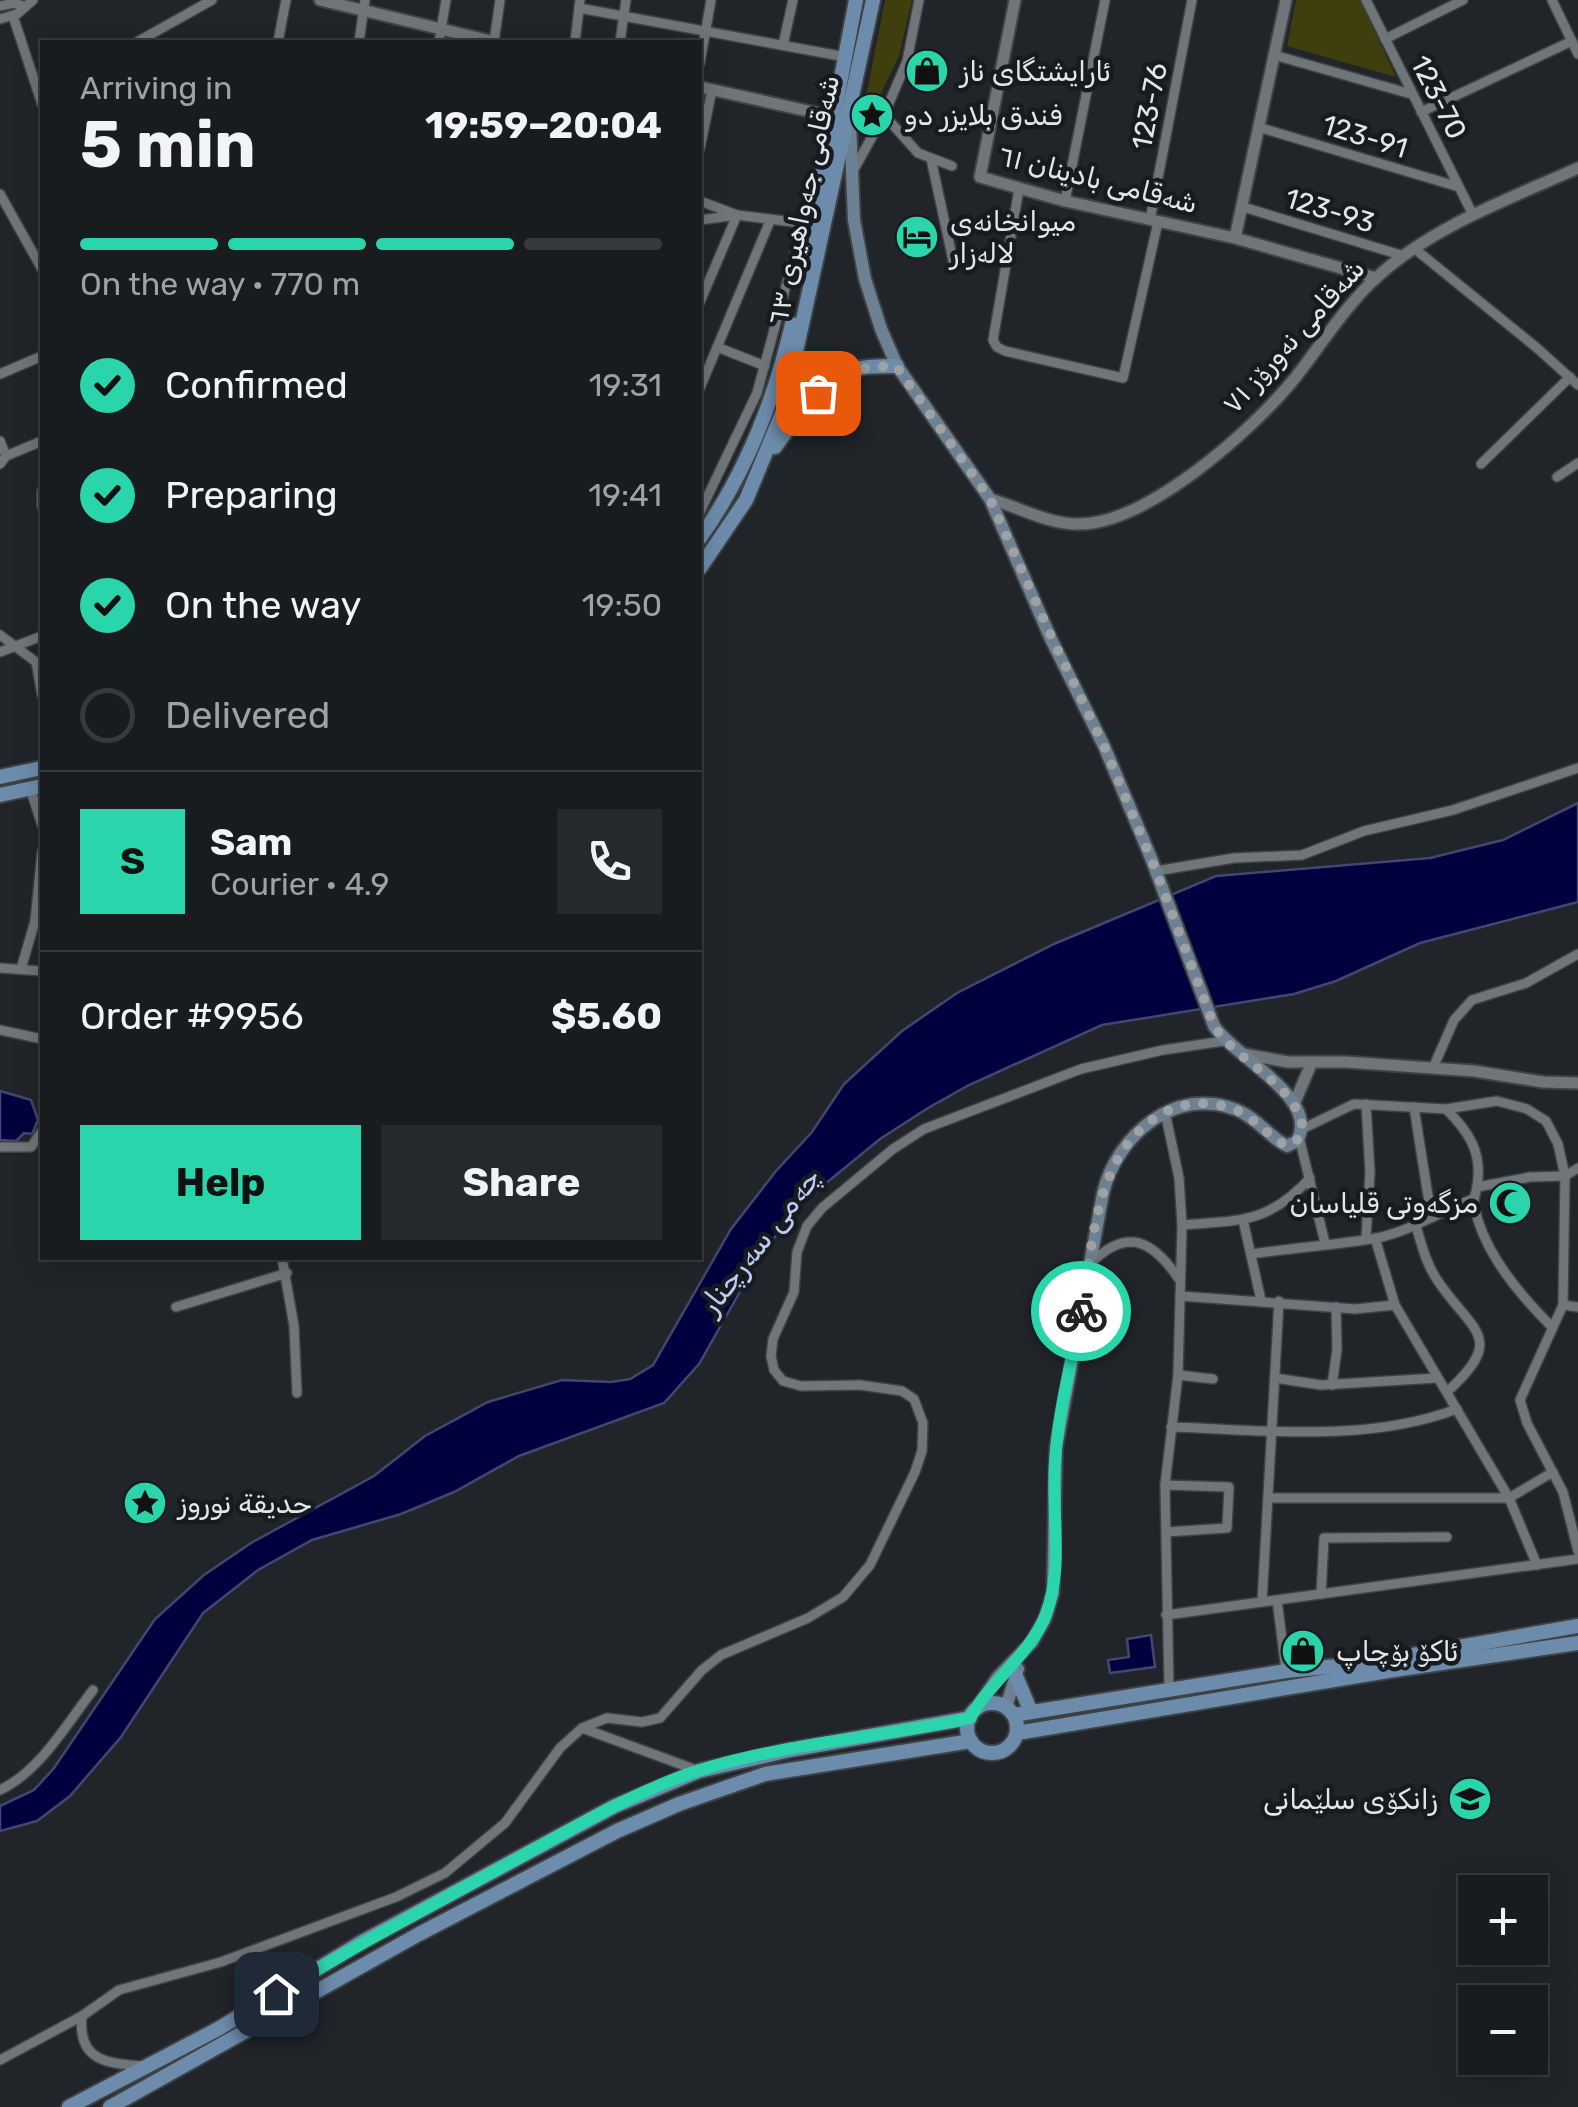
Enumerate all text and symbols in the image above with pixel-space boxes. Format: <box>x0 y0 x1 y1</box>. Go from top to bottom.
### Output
shop icon: ئارایشتگای ناز <box>904 48 950 94</box>
street label: 123-70 <box>1404 50 1474 145</box>
place label: ئارایشتگای ناز <box>958 55 1112 88</box>
street label: 123-76 <box>1125 60 1174 152</box>
text: Arriving in <box>80 69 232 107</box>
street label: شەقامی جەواهیری ٦٣ <box>761 72 846 328</box>
place icon: فندق بلايزر دو <box>849 92 895 138</box>
place label: فندق بلايزر دو <box>904 99 1062 132</box>
text: 19:59–20:04 <box>425 102 662 148</box>
text: 5 min <box>80 106 256 183</box>
street label: 123-91 <box>1318 108 1411 165</box>
street label: شەقامی بادینان ٦١ <box>995 139 1201 220</box>
street label: 123-93 <box>1281 181 1378 240</box>
place label: میوانخانەی لالەزار <box>948 205 1076 270</box>
hotel icon: میوانخانەی لالەزار <box>894 214 940 260</box>
street label: شەقامی نەورۆز ٧١ <box>1215 252 1371 420</box>
text: On the way · 770 m <box>80 265 360 303</box>
pin <box>776 351 861 436</box>
icon: check <box>80 358 135 413</box>
text: Confirmed <box>165 362 348 408</box>
text: 19:31 <box>589 366 662 404</box>
icon: bag <box>791 366 846 421</box>
icon: check <box>80 468 135 523</box>
text: Preparing <box>165 472 338 518</box>
text: 19:41 <box>588 476 662 514</box>
icon: check <box>80 578 135 633</box>
text: On the way <box>165 582 361 628</box>
text: 19:50 <box>582 586 662 624</box>
text: Delivered <box>165 692 330 738</box>
button: phone <box>557 809 662 914</box>
text: Sam <box>210 819 292 865</box>
text: S <box>120 838 145 884</box>
text: Courier · 4.9 <box>210 865 389 903</box>
text: Order #9956 <box>80 993 304 1039</box>
text: $5.60 <box>551 993 662 1039</box>
button: Help <box>80 1125 361 1240</box>
button: Share <box>381 1125 662 1240</box>
water label: چەمی سەرچنار <box>690 1161 828 1323</box>
mosque icon: مزگەوتی قلیاسان <box>1487 1180 1533 1226</box>
place label: مزگەوتی قلیاسان <box>1290 1187 1478 1220</box>
courier <box>1031 1261 1131 1361</box>
icon: bike <box>1054 1284 1109 1339</box>
place icon: حديقة نوروز <box>122 1480 168 1526</box>
place label: حديقة نوروز <box>176 1487 312 1520</box>
shop icon: ئاکۆ بۆچاپ <box>1280 1628 1326 1674</box>
place label: ئاکۆ بۆچاپ <box>1336 1635 1459 1670</box>
school or university icon: زانکۆی سلێمانی <box>1447 1776 1493 1822</box>
place label: زانکۆی سلێمانی <box>1263 1783 1438 1816</box>
map controls <box>1458 1875 1548 2075</box>
button: + <box>1458 1875 1548 1965</box>
pin <box>234 1952 319 2037</box>
icon: home <box>249 1967 304 2022</box>
button: − <box>1458 1985 1548 2075</box>

